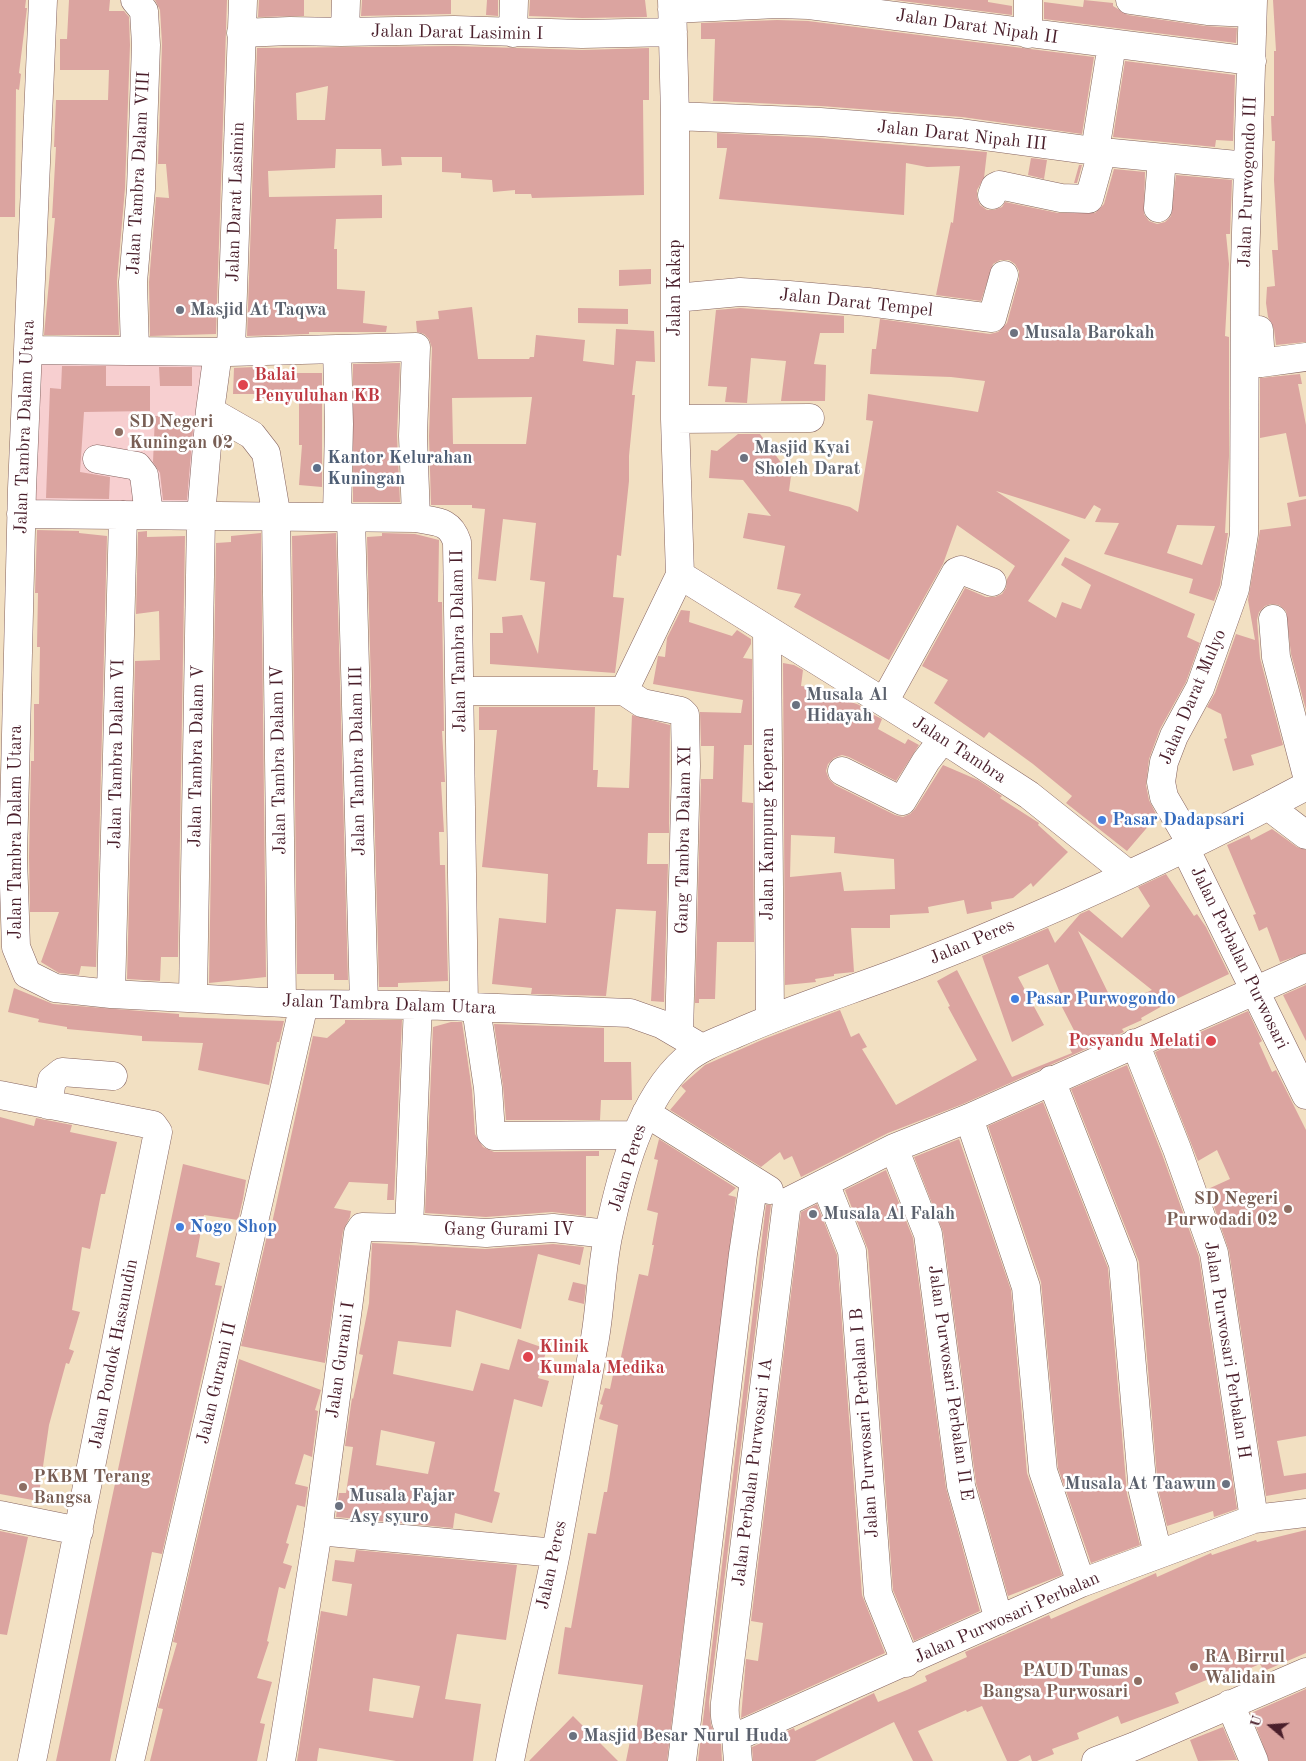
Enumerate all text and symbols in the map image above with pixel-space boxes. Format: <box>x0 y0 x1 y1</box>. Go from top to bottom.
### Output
street label: Jalan Darat Nipah II <box>894 5 1060 49</box>
street label: Jalan Darat Lasimin I <box>371 21 543 45</box>
street label: Jalan Tambra Dalam VIII <box>123 71 155 275</box>
street label: Jalan Purwogondo III <box>1234 96 1262 268</box>
street label: Jalan Darat Nipah III <box>876 116 1048 156</box>
street label: Jalan Darat Lasimin <box>222 122 250 282</box>
street label: Jalan Kakap <box>664 239 686 337</box>
street label: Jalan Darat Tempel <box>778 284 934 322</box>
place label: Masjid At Taqwa <box>190 299 327 321</box>
marker: Masjid At Taqwa <box>174 304 186 316</box>
street label: Jalan Tambra Dalam Utara <box>10 320 40 534</box>
place label: Musala Barokah <box>1024 322 1155 344</box>
marker: Musala Barokah <box>1008 327 1020 339</box>
place label: Balai Penyuluhan KB <box>254 364 380 406</box>
marker: Balai Penyuluhan KB <box>236 378 250 392</box>
place label: SD Negeri Kuningan 02 <box>129 411 233 454</box>
marker: SD Negeri Kuningan 02 <box>113 426 125 438</box>
place label: Masjid Kyai Sholeh Darat <box>754 437 860 479</box>
place label: Kantor Kelurahan Kuningan <box>327 447 472 489</box>
marker: Masjid Kyai Sholeh Darat <box>738 452 750 464</box>
marker: Kantor Kelurahan Kuningan <box>311 462 323 474</box>
street label: Jalan Tambra Dalam II <box>447 549 471 733</box>
street label: Jalan Darat Mulyo <box>1155 626 1231 768</box>
street label: Jalan Tambra Dalam VI <box>105 659 129 849</box>
street label: Jalan Tambra Dalam V <box>185 664 209 848</box>
street label: Jalan Tambra Dalam IV <box>267 665 291 855</box>
street label: Jalan Tambra Dalam III <box>346 666 370 856</box>
place label: Musala Al Hidayah <box>806 684 888 726</box>
marker: Musala Al Hidayah <box>790 699 802 711</box>
street label: Jalan Tambra <box>908 712 1010 788</box>
street label: Jalan Tambra Dalam Utara <box>5 725 27 939</box>
street label: Jalan Kampung Keperan <box>757 728 779 920</box>
street label: Gang Tambra Dalam XI <box>672 746 696 934</box>
place label: Pasar Dadapsari <box>1112 809 1245 831</box>
marker: Pasar Dadapsari <box>1096 814 1108 826</box>
street label: Jalan Perbalan Purwosari <box>1185 863 1293 1053</box>
street label: Jalan Peres <box>926 914 1018 970</box>
place label: Pasar Purwogondo <box>1025 988 1176 1010</box>
street label: Jalan Tambra Dalam Utara <box>282 990 496 1020</box>
marker: Pasar Purwogondo <box>1009 993 1021 1005</box>
place label: Posyandu Melati <box>1068 1030 1200 1052</box>
marker: Posyandu Melati <box>1204 1034 1218 1048</box>
street label: Jalan Peres <box>604 1122 652 1214</box>
place label: SD Negeri Purwodadi 02 <box>1166 1188 1278 1230</box>
place label: Musala Al Falah <box>823 1203 955 1225</box>
marker: SD Negeri Purwodadi 02 <box>1282 1203 1294 1215</box>
marker: Musala Al Falah <box>807 1208 819 1220</box>
place label: Nogo Shop <box>190 1216 277 1238</box>
street label: Gang Gurami IV <box>444 1219 574 1241</box>
marker: Nogo Shop <box>174 1221 186 1233</box>
street label: Jalan Purwosari Perbalan H <box>1199 1240 1255 1460</box>
street label: Jalan Pondok Hasanudin <box>85 1257 143 1451</box>
street label: Jalan Purwosari Perbalan II E <box>923 1264 977 1502</box>
street label: Jalan Gurami I <box>322 1300 360 1420</box>
street label: Jalan Purwosari Perbalan I B <box>846 1307 884 1539</box>
street label: Jalan Gurami II <box>192 1320 242 1446</box>
place label: Klinik Kumala Medika <box>539 1336 665 1378</box>
marker: Klinik Kumala Medika <box>521 1350 535 1364</box>
street label: Jalan Perbalan Purwosari 1A <box>728 1356 778 1588</box>
place label: PKBM Terang Bangsa <box>33 1466 151 1508</box>
place label: Musala At Taawun <box>1065 1473 1216 1495</box>
marker: Musala At Taawun <box>1220 1478 1232 1490</box>
marker: PKBM Terang Bangsa <box>17 1481 29 1493</box>
place label: Musala Fajar Asy syuro <box>349 1485 455 1528</box>
marker: Musala Fajar Asy syuro <box>333 1500 345 1512</box>
street label: Jalan Peres <box>532 1519 572 1611</box>
street label: Jalan Purwosari Perbalan <box>911 1567 1103 1669</box>
place label: RA Birrul Walidain <box>1204 1646 1285 1688</box>
place label: PAUD Tunas Bangsa Purwosari <box>982 1660 1128 1702</box>
marker: RA Birrul Walidain <box>1188 1661 1200 1673</box>
marker: PAUD Tunas Bangsa Purwosari <box>1132 1675 1144 1687</box>
north arrow <box>1246 1701 1296 1751</box>
text: U <box>1248 1714 1265 1729</box>
place label: Masjid Besar Nurul Huda <box>583 1725 788 1747</box>
marker: Masjid Besar Nurul Huda <box>567 1730 579 1742</box>

